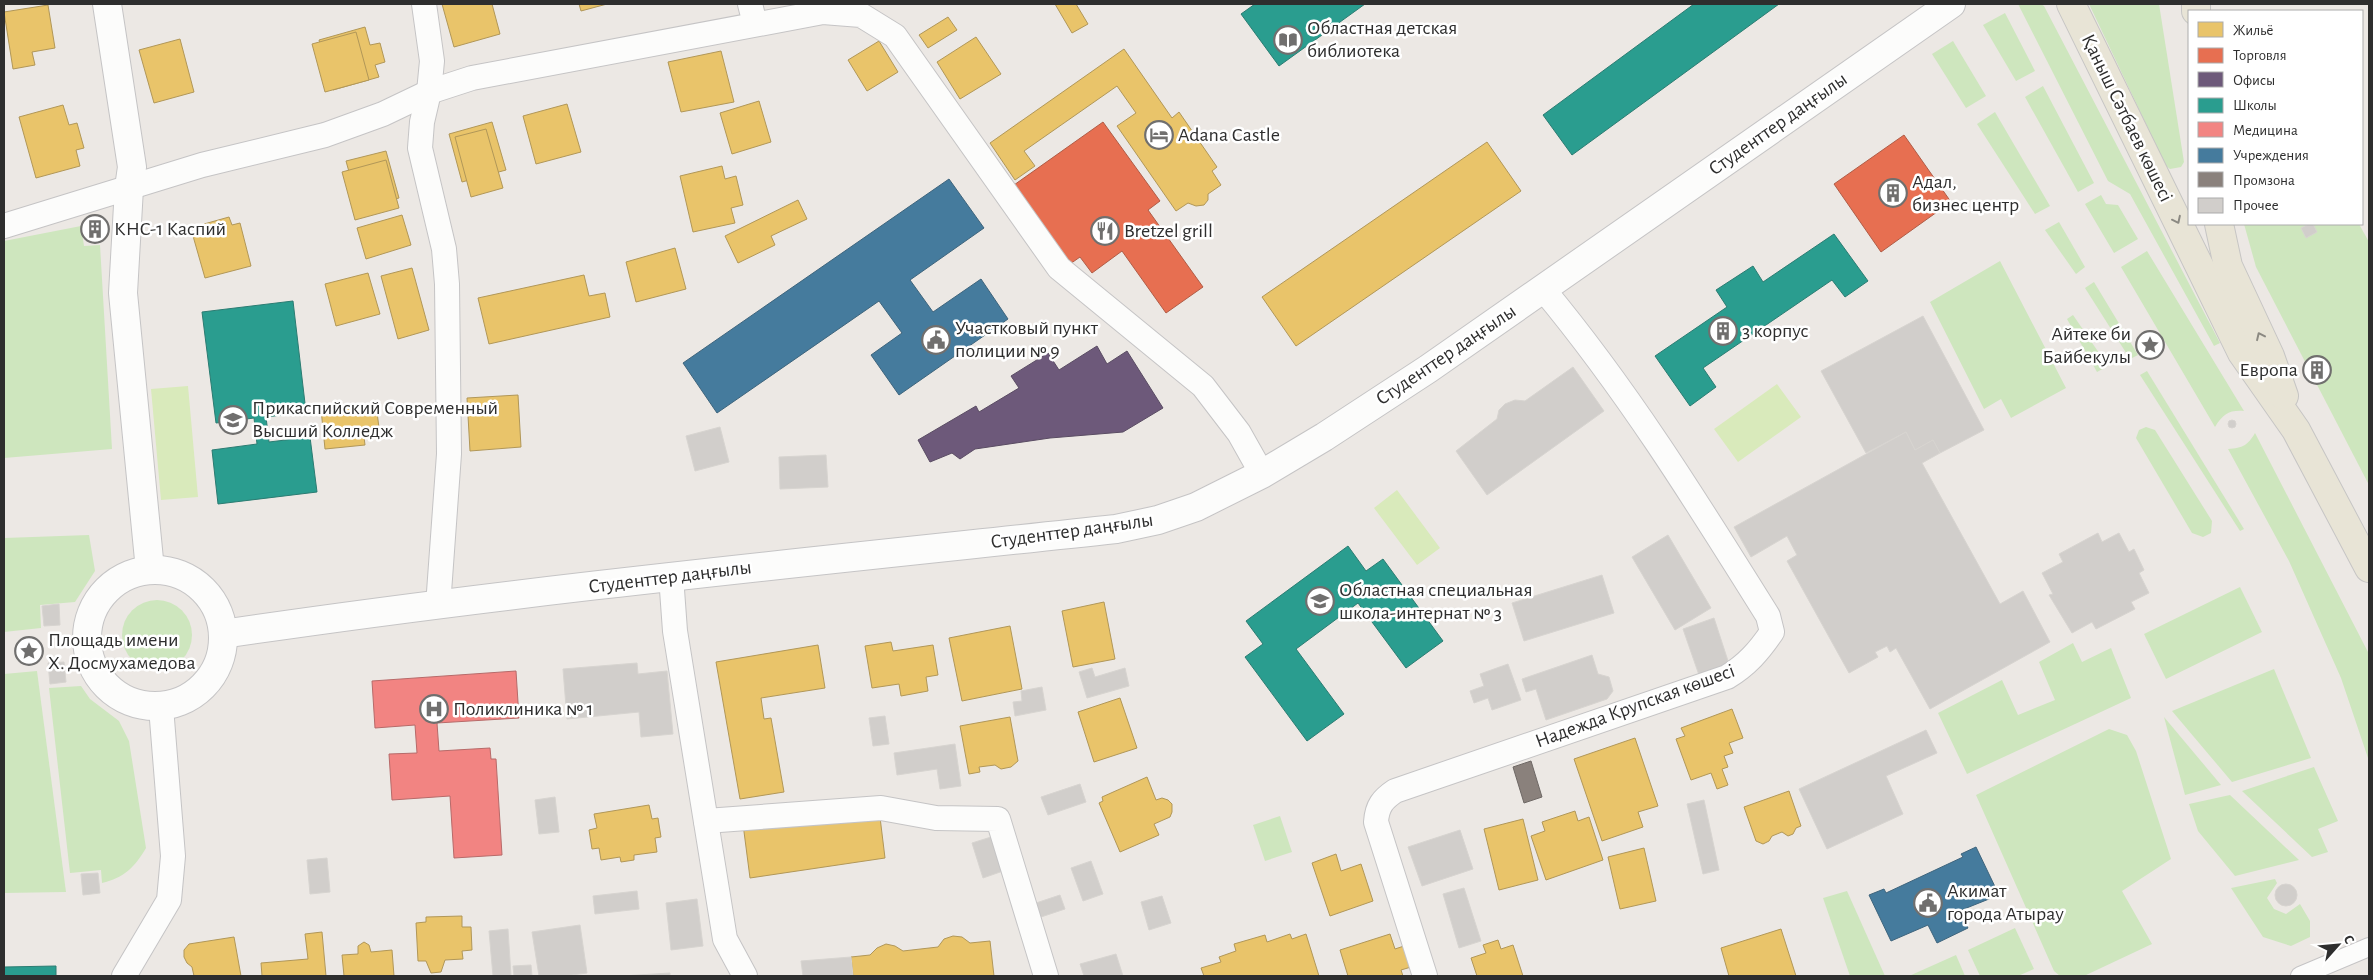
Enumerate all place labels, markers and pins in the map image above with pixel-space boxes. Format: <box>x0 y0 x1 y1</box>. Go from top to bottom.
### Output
place label: Областная детская библиотека <box>1307 18 1457 61</box>
library icon: Областная детская библиотека <box>1273 25 1303 55</box>
hotel icon: Adana Сastle <box>1144 120 1174 150</box>
place label: Adana Сastle <box>1178 125 1280 145</box>
place label: Адал, бизнес центр <box>1912 172 2019 215</box>
building icon: Адал, бизнес центр <box>1878 178 1908 208</box>
building icon: КНС-1 Каспий <box>80 214 110 244</box>
restaurant icon: Bretzel grill <box>1090 216 1120 246</box>
place label: КНС-1 Каспий <box>114 219 226 239</box>
place label: Bretzel grill <box>1124 221 1213 241</box>
building icon: 3 корпус <box>1708 316 1738 346</box>
place label: Участковый пункт полиции № 9 <box>955 318 1099 361</box>
place label: 3 корпус <box>1742 321 1809 341</box>
place label: Айтеке би Байбекулы <box>2042 324 2131 367</box>
public building icon: Участковый пункт полиции № 9 <box>921 325 951 355</box>
place icon: Айтеке би Байбекулы <box>2135 330 2165 360</box>
building icon: Европа <box>2302 355 2332 385</box>
place label: Европа <box>2239 360 2298 380</box>
place label: Прикаспийский Современный Высший Колледж <box>252 398 498 441</box>
school or university icon: Прикаспийский Современный Высший Колледж <box>218 405 248 435</box>
place label: Областная специальная школа-интернат № 3 <box>1339 580 1533 623</box>
school or university icon: Областная специальная школа-интернат № 3 <box>1305 586 1335 616</box>
place label: Площадь имени Х. Досмухамедова <box>48 630 196 673</box>
place icon: Площадь имени Х. Досмухамедова <box>14 636 44 666</box>
hospital icon: Поликлиника № 1 <box>419 694 449 724</box>
place label: Поликлиника № 1 <box>453 699 593 719</box>
place label: Акимат города Атырау <box>1947 881 2064 924</box>
public building icon: Акимат города Атырау <box>1913 888 1943 918</box>

